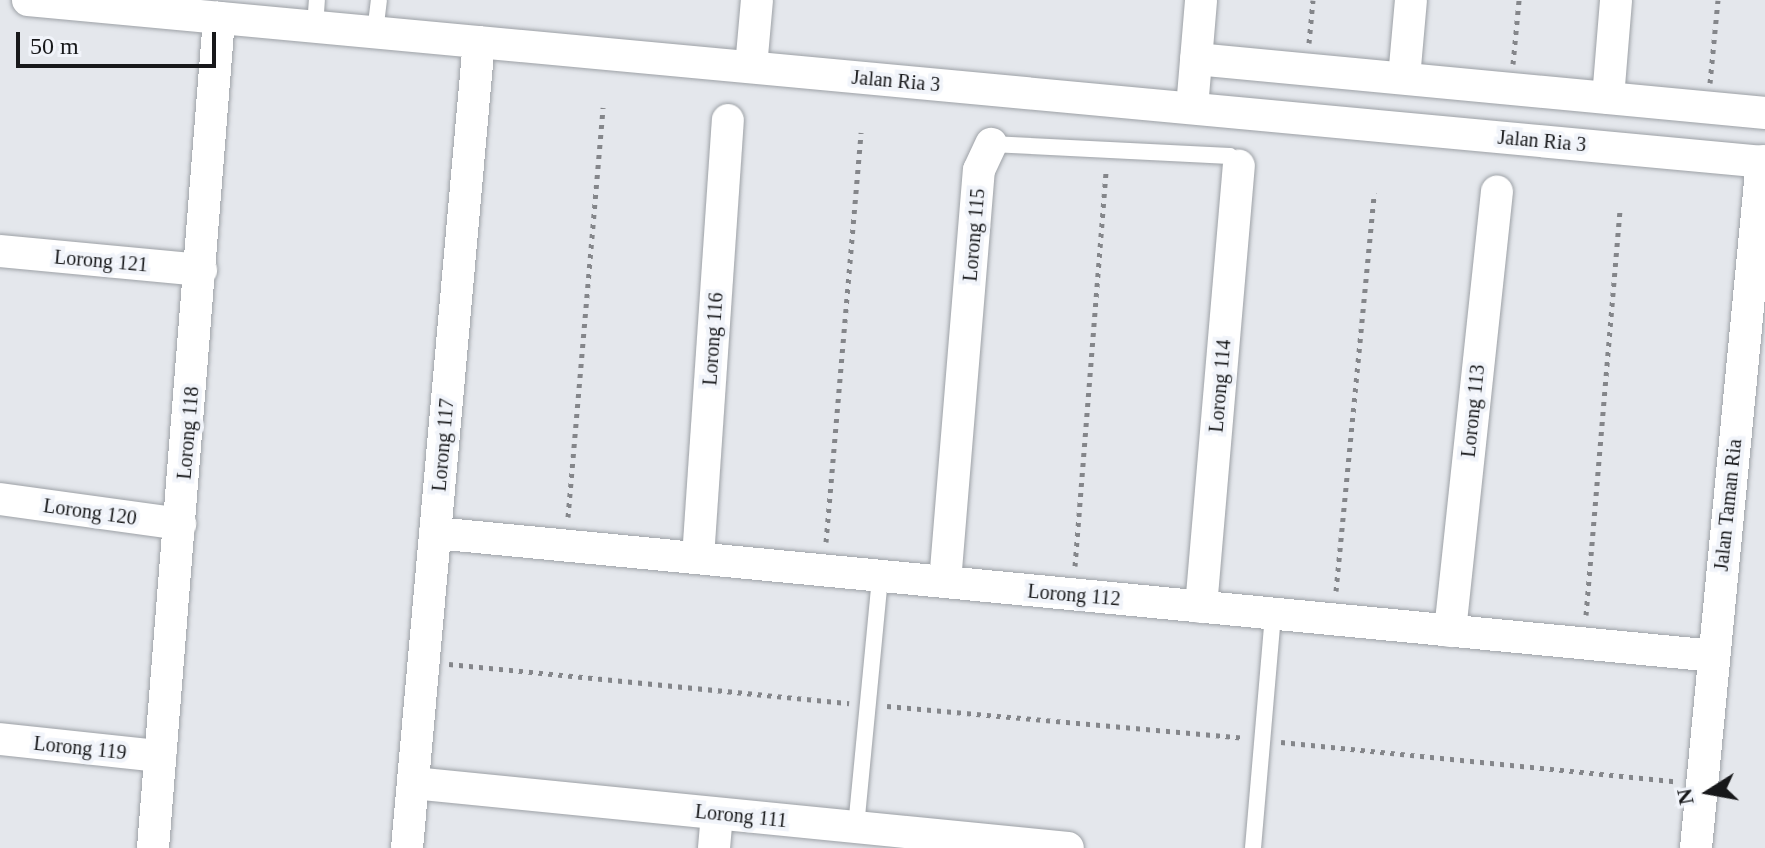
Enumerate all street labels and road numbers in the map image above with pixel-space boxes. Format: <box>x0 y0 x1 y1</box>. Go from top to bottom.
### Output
street label: Jalan Ria 3 <box>851 65 941 97</box>
street label: Jalan Ria 3 <box>1497 125 1587 157</box>
street label: Lorong 115 <box>958 188 990 282</box>
street label: Lorong 121 <box>53 245 149 277</box>
street label: Lorong 116 <box>698 292 728 386</box>
street label: Lorong 114 <box>1204 339 1236 433</box>
street label: Lorong 113 <box>1456 363 1490 459</box>
street label: Lorong 118 <box>172 386 204 480</box>
street label: Lorong 117 <box>427 398 459 492</box>
street label: Jalan Taman Ria <box>1709 438 1747 572</box>
street label: Lorong 120 <box>42 494 138 530</box>
street label: Lorong 112 <box>1027 579 1121 611</box>
street label: Lorong 119 <box>32 731 128 765</box>
street label: Lorong 111 <box>694 799 788 833</box>

